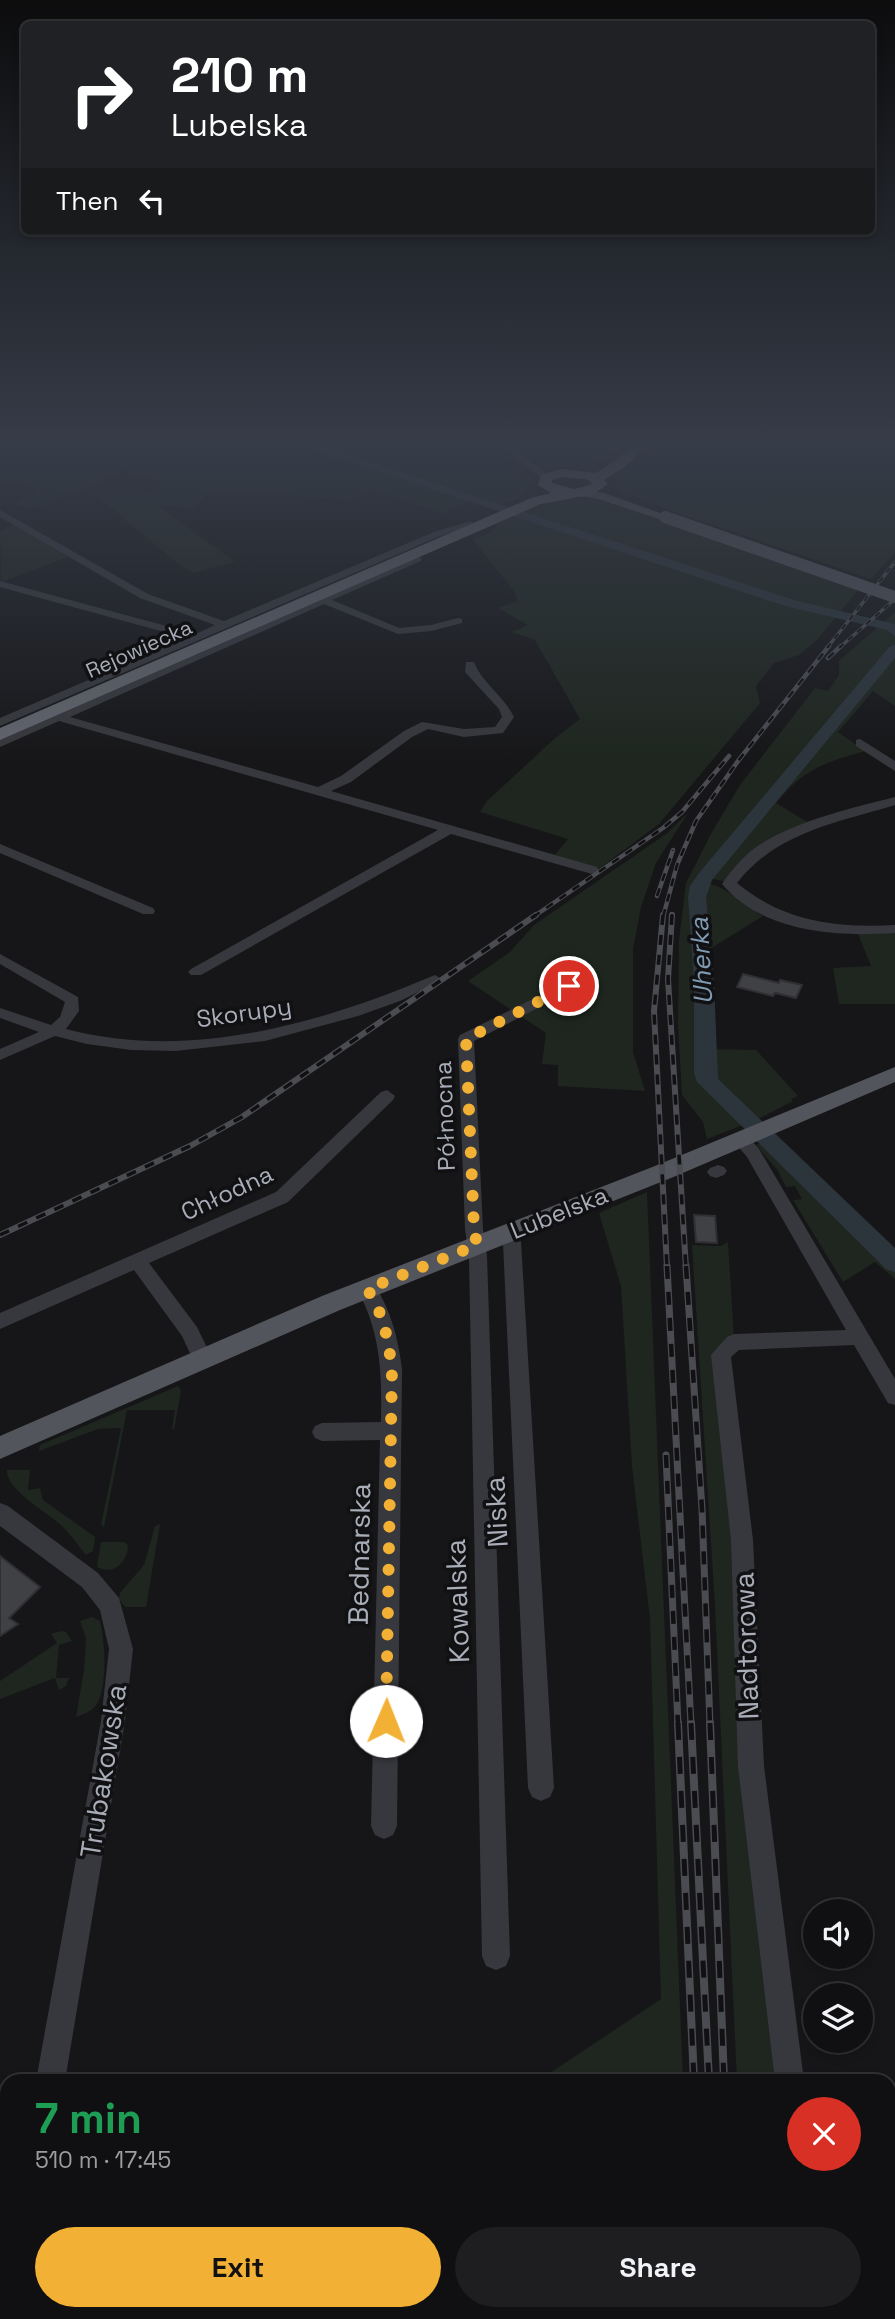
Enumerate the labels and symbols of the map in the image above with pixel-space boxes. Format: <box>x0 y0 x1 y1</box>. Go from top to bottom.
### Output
street label: Rejowiecka <box>81 613 196 684</box>
water label: Uherka <box>682 916 720 1005</box>
pin <box>539 956 599 1016</box>
street label: Skorupy <box>194 990 293 1035</box>
street label: Północna <box>427 1060 462 1172</box>
street label: Chłodna <box>176 1158 278 1227</box>
street label: Lubelska <box>506 1179 612 1246</box>
street label: Niska <box>476 1476 516 1548</box>
street label: Bednarska <box>340 1483 378 1625</box>
street label: Kowalska <box>437 1538 477 1664</box>
street label: Nadtorowa <box>725 1572 767 1720</box>
street label: Trubakowska <box>72 1682 134 1860</box>
position arrow <box>349 1684 423 1758</box>

